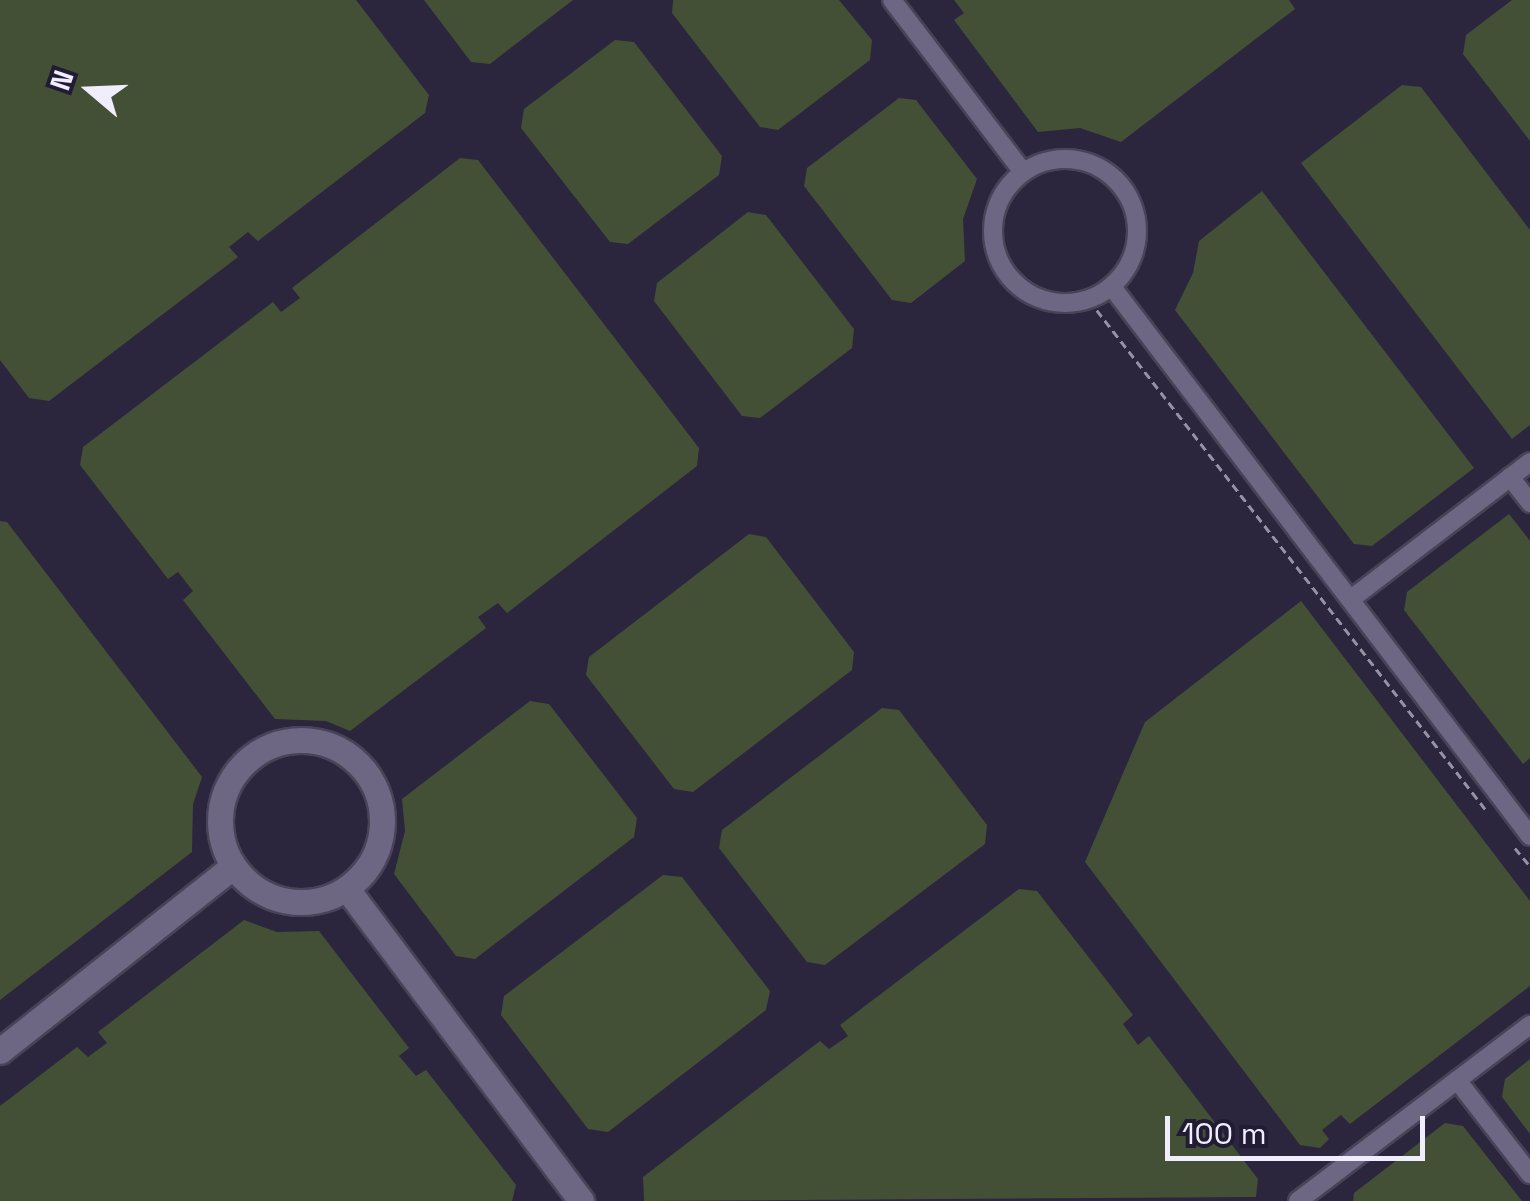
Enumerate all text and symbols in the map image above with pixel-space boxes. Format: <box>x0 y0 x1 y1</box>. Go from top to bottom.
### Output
north arrow <box>40 40 140 140</box>
text: N <box>42 66 82 95</box>
scale bar <box>1170 1096 1430 1158</box>
text: 100 m <box>1182 1114 1267 1153</box>

